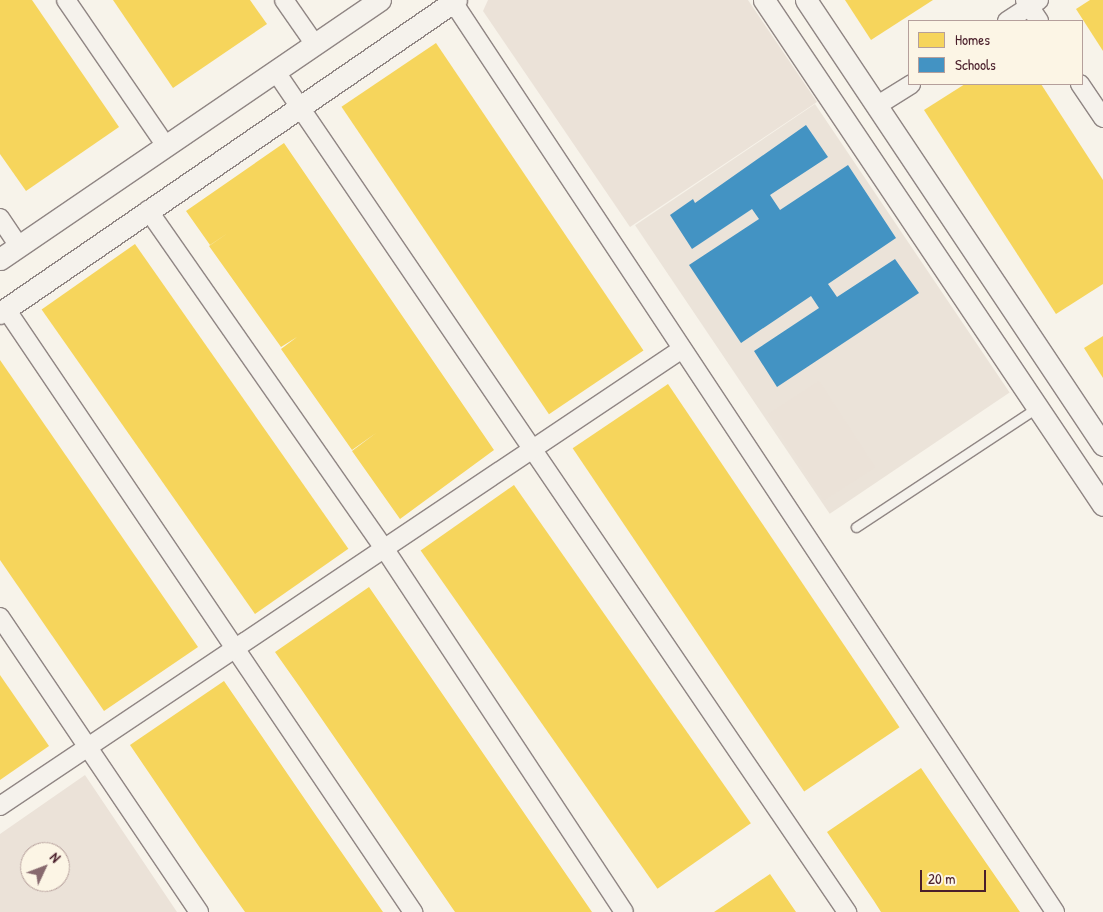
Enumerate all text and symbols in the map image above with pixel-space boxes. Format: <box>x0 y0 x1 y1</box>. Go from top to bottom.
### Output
legend <box>908 20 1083 85</box>
text: Homes <box>955 29 990 50</box>
text: Schools <box>955 54 996 75</box>
north arrow <box>20 842 70 892</box>
text: N <box>46 848 65 866</box>
scale bar <box>923 860 989 892</box>
text: 20 m <box>928 868 955 889</box>

